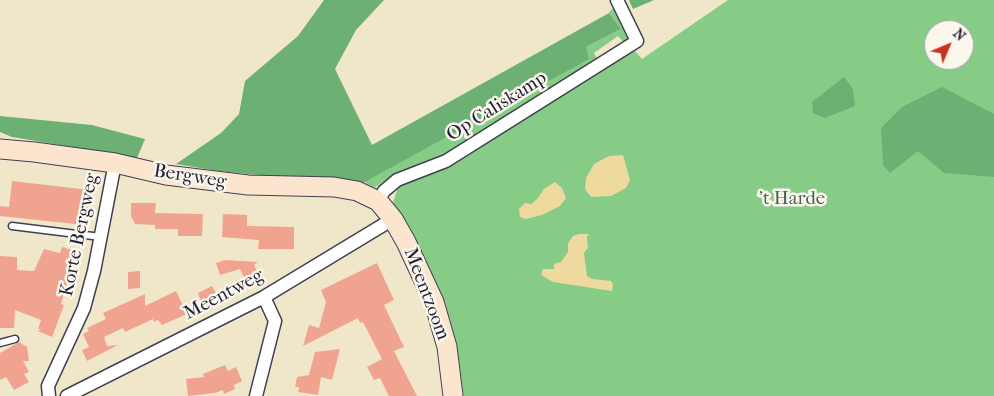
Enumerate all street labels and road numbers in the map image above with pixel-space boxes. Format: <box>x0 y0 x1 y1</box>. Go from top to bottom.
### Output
street label: Op Caliskamp <box>443 67 551 147</box>
street label: Bergweg <box>152 160 228 194</box>
street label: Korte Bergweg <box>56 171 104 299</box>
street label: Meentzoom <box>398 245 454 343</box>
street label: Meentweg <box>180 265 268 325</box>

